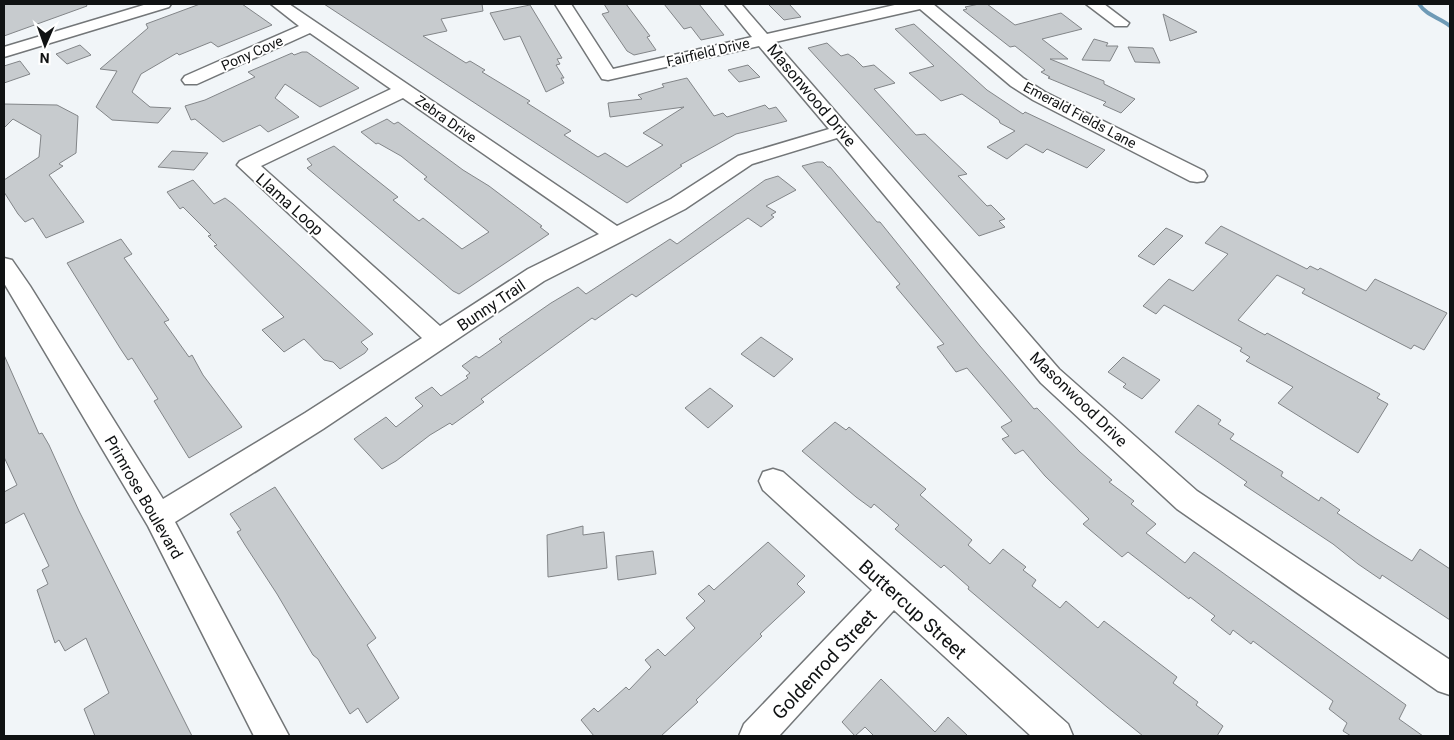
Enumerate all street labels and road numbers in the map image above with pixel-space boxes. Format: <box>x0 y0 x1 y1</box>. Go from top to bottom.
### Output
street label: Pony Cove <box>219 32 285 74</box>
street label: Fairfield Drive <box>665 35 751 69</box>
street label: Masonwood Drive <box>763 40 860 150</box>
street label: Emerald Fields Lane <box>1021 78 1139 152</box>
street label: Zebra Drive <box>413 92 479 146</box>
street label: Llama Loop <box>252 169 327 239</box>
street label: Bunny Trail <box>454 276 529 335</box>
street label: Masonwood Drive <box>1026 348 1131 451</box>
street label: Primrose Boulevard <box>100 432 187 562</box>
street label: Buttercup Street <box>854 555 971 664</box>
street label: Goldenrod Street <box>767 604 881 724</box>

